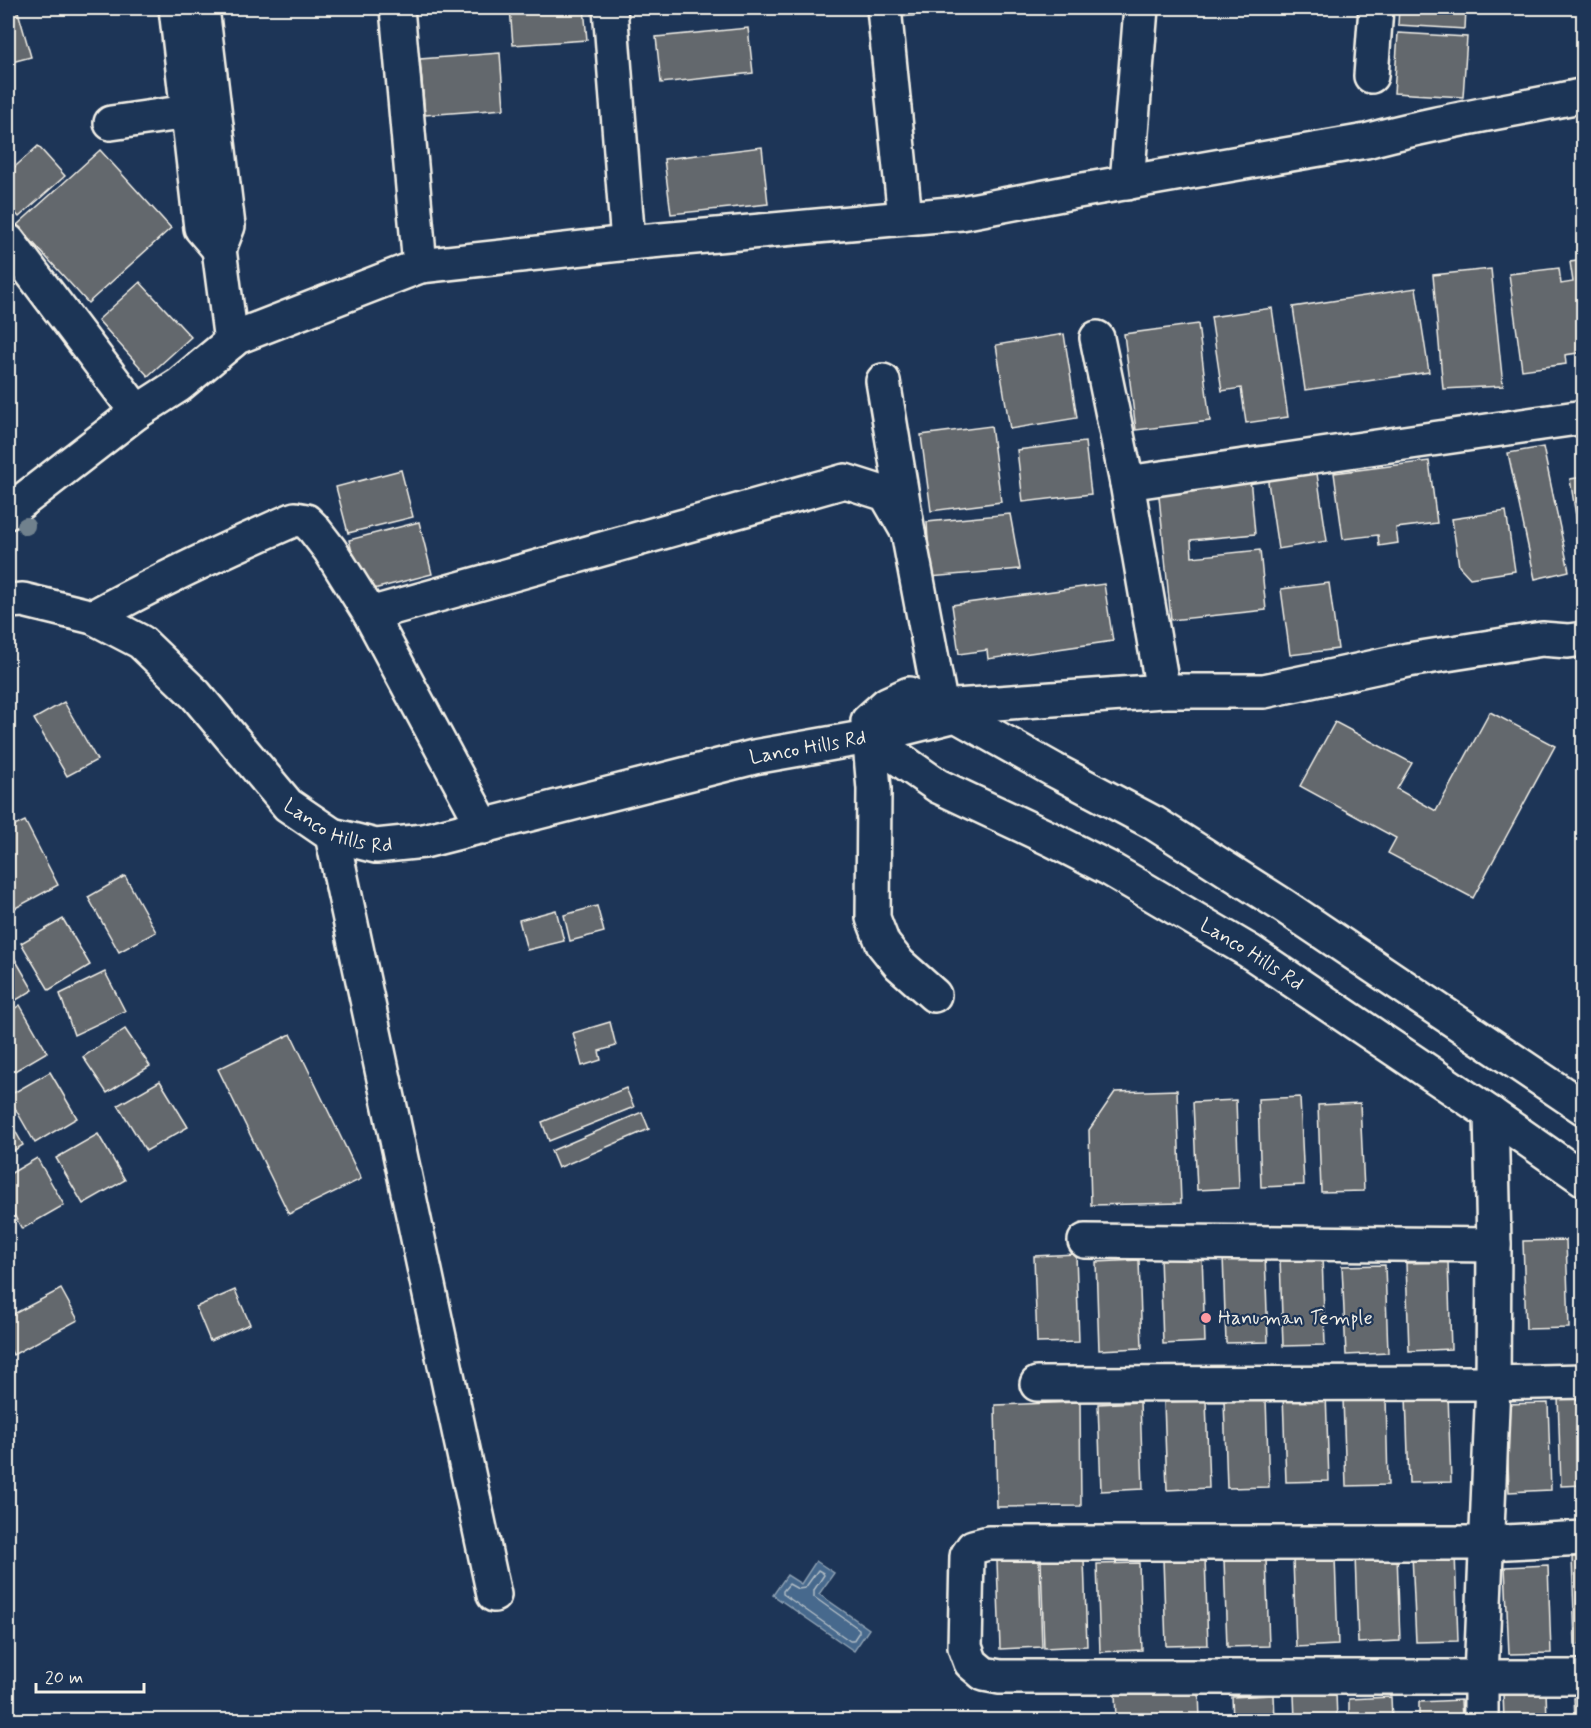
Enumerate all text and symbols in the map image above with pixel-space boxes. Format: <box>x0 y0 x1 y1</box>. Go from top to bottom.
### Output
street label: Lanco Hills Rd <box>747 724 868 771</box>
street label: Lanco Hills Rd <box>278 792 394 860</box>
street label: Lanco Hills Rd <box>1195 912 1309 997</box>
place label: Hanuman Temple <box>1218 1305 1373 1332</box>
marker: Hanuman Temple <box>1199 1311 1213 1325</box>
scale bar <box>36 1656 144 1694</box>
text: 20 m <box>45 1666 83 1690</box>

